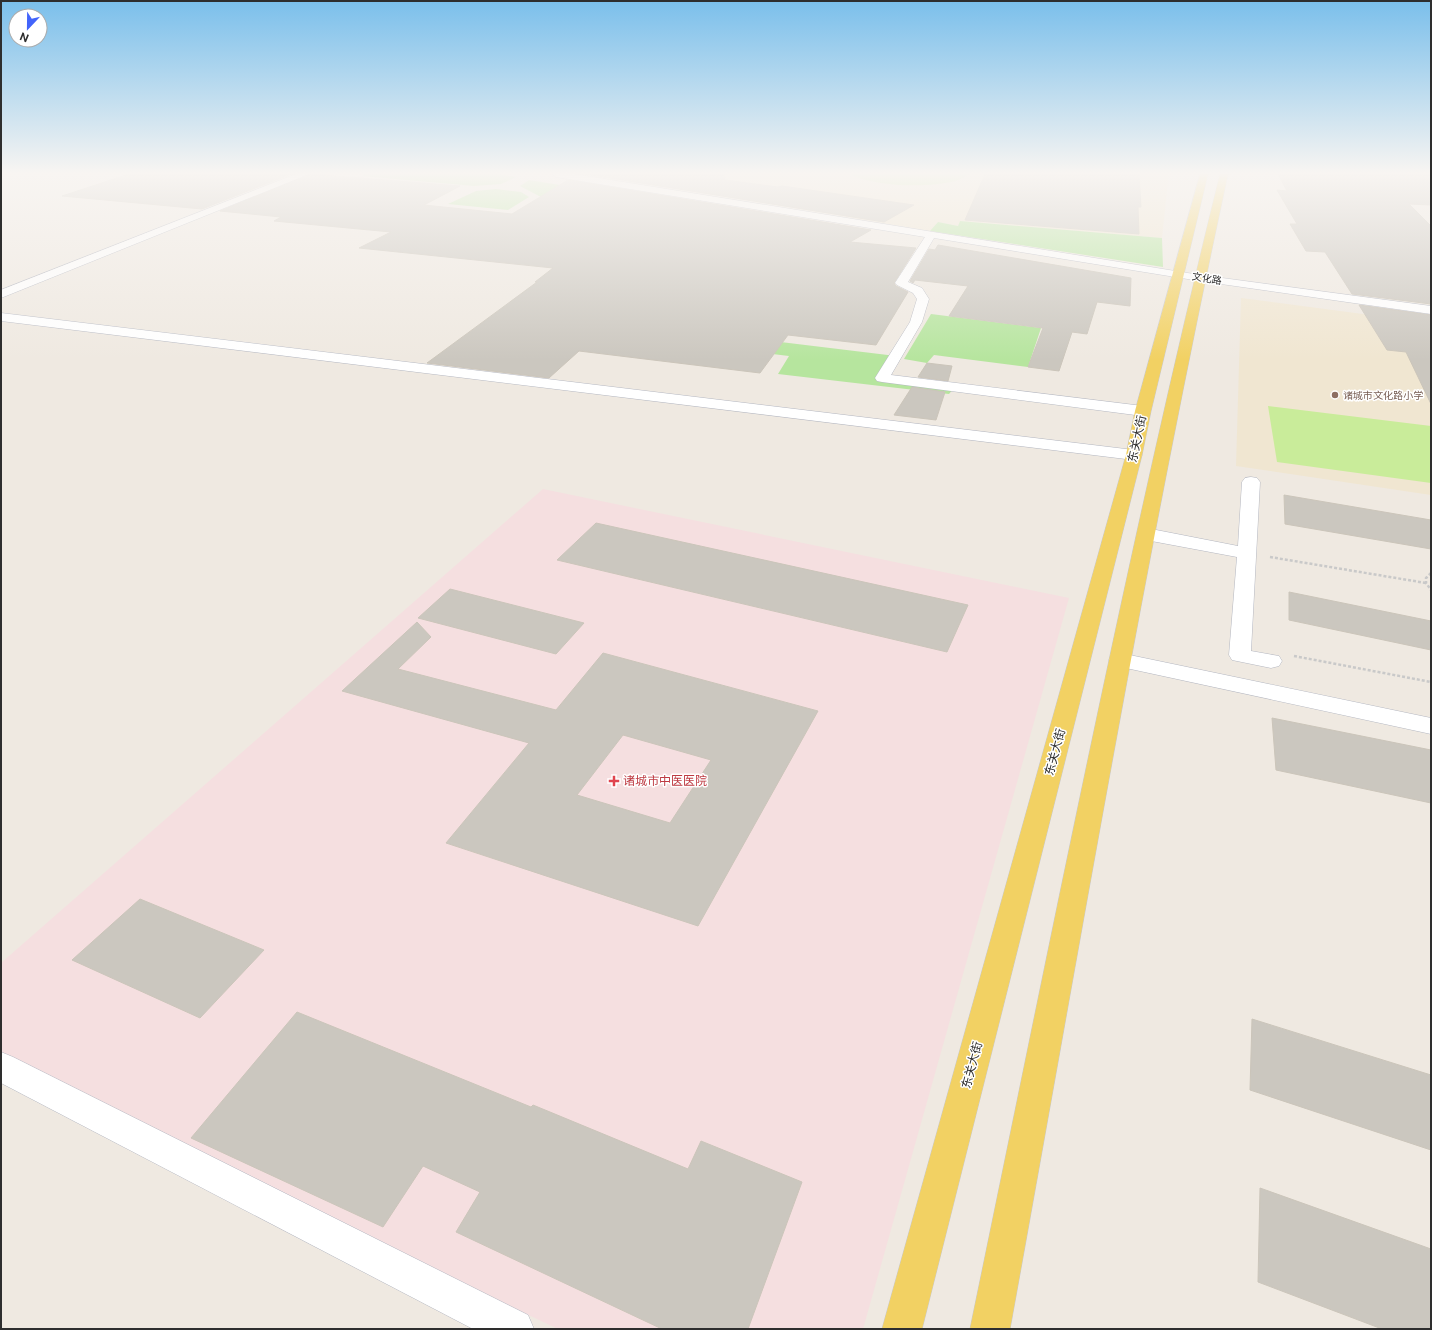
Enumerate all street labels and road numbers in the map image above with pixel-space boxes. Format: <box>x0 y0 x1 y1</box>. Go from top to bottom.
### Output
street label: 文化路 <box>1191 270 1223 286</box>
street label: 东关大街 <box>1125 414 1149 464</box>
street label: 东关大街 <box>1042 727 1068 777</box>
street label: 东关大街 <box>959 1040 985 1090</box>

